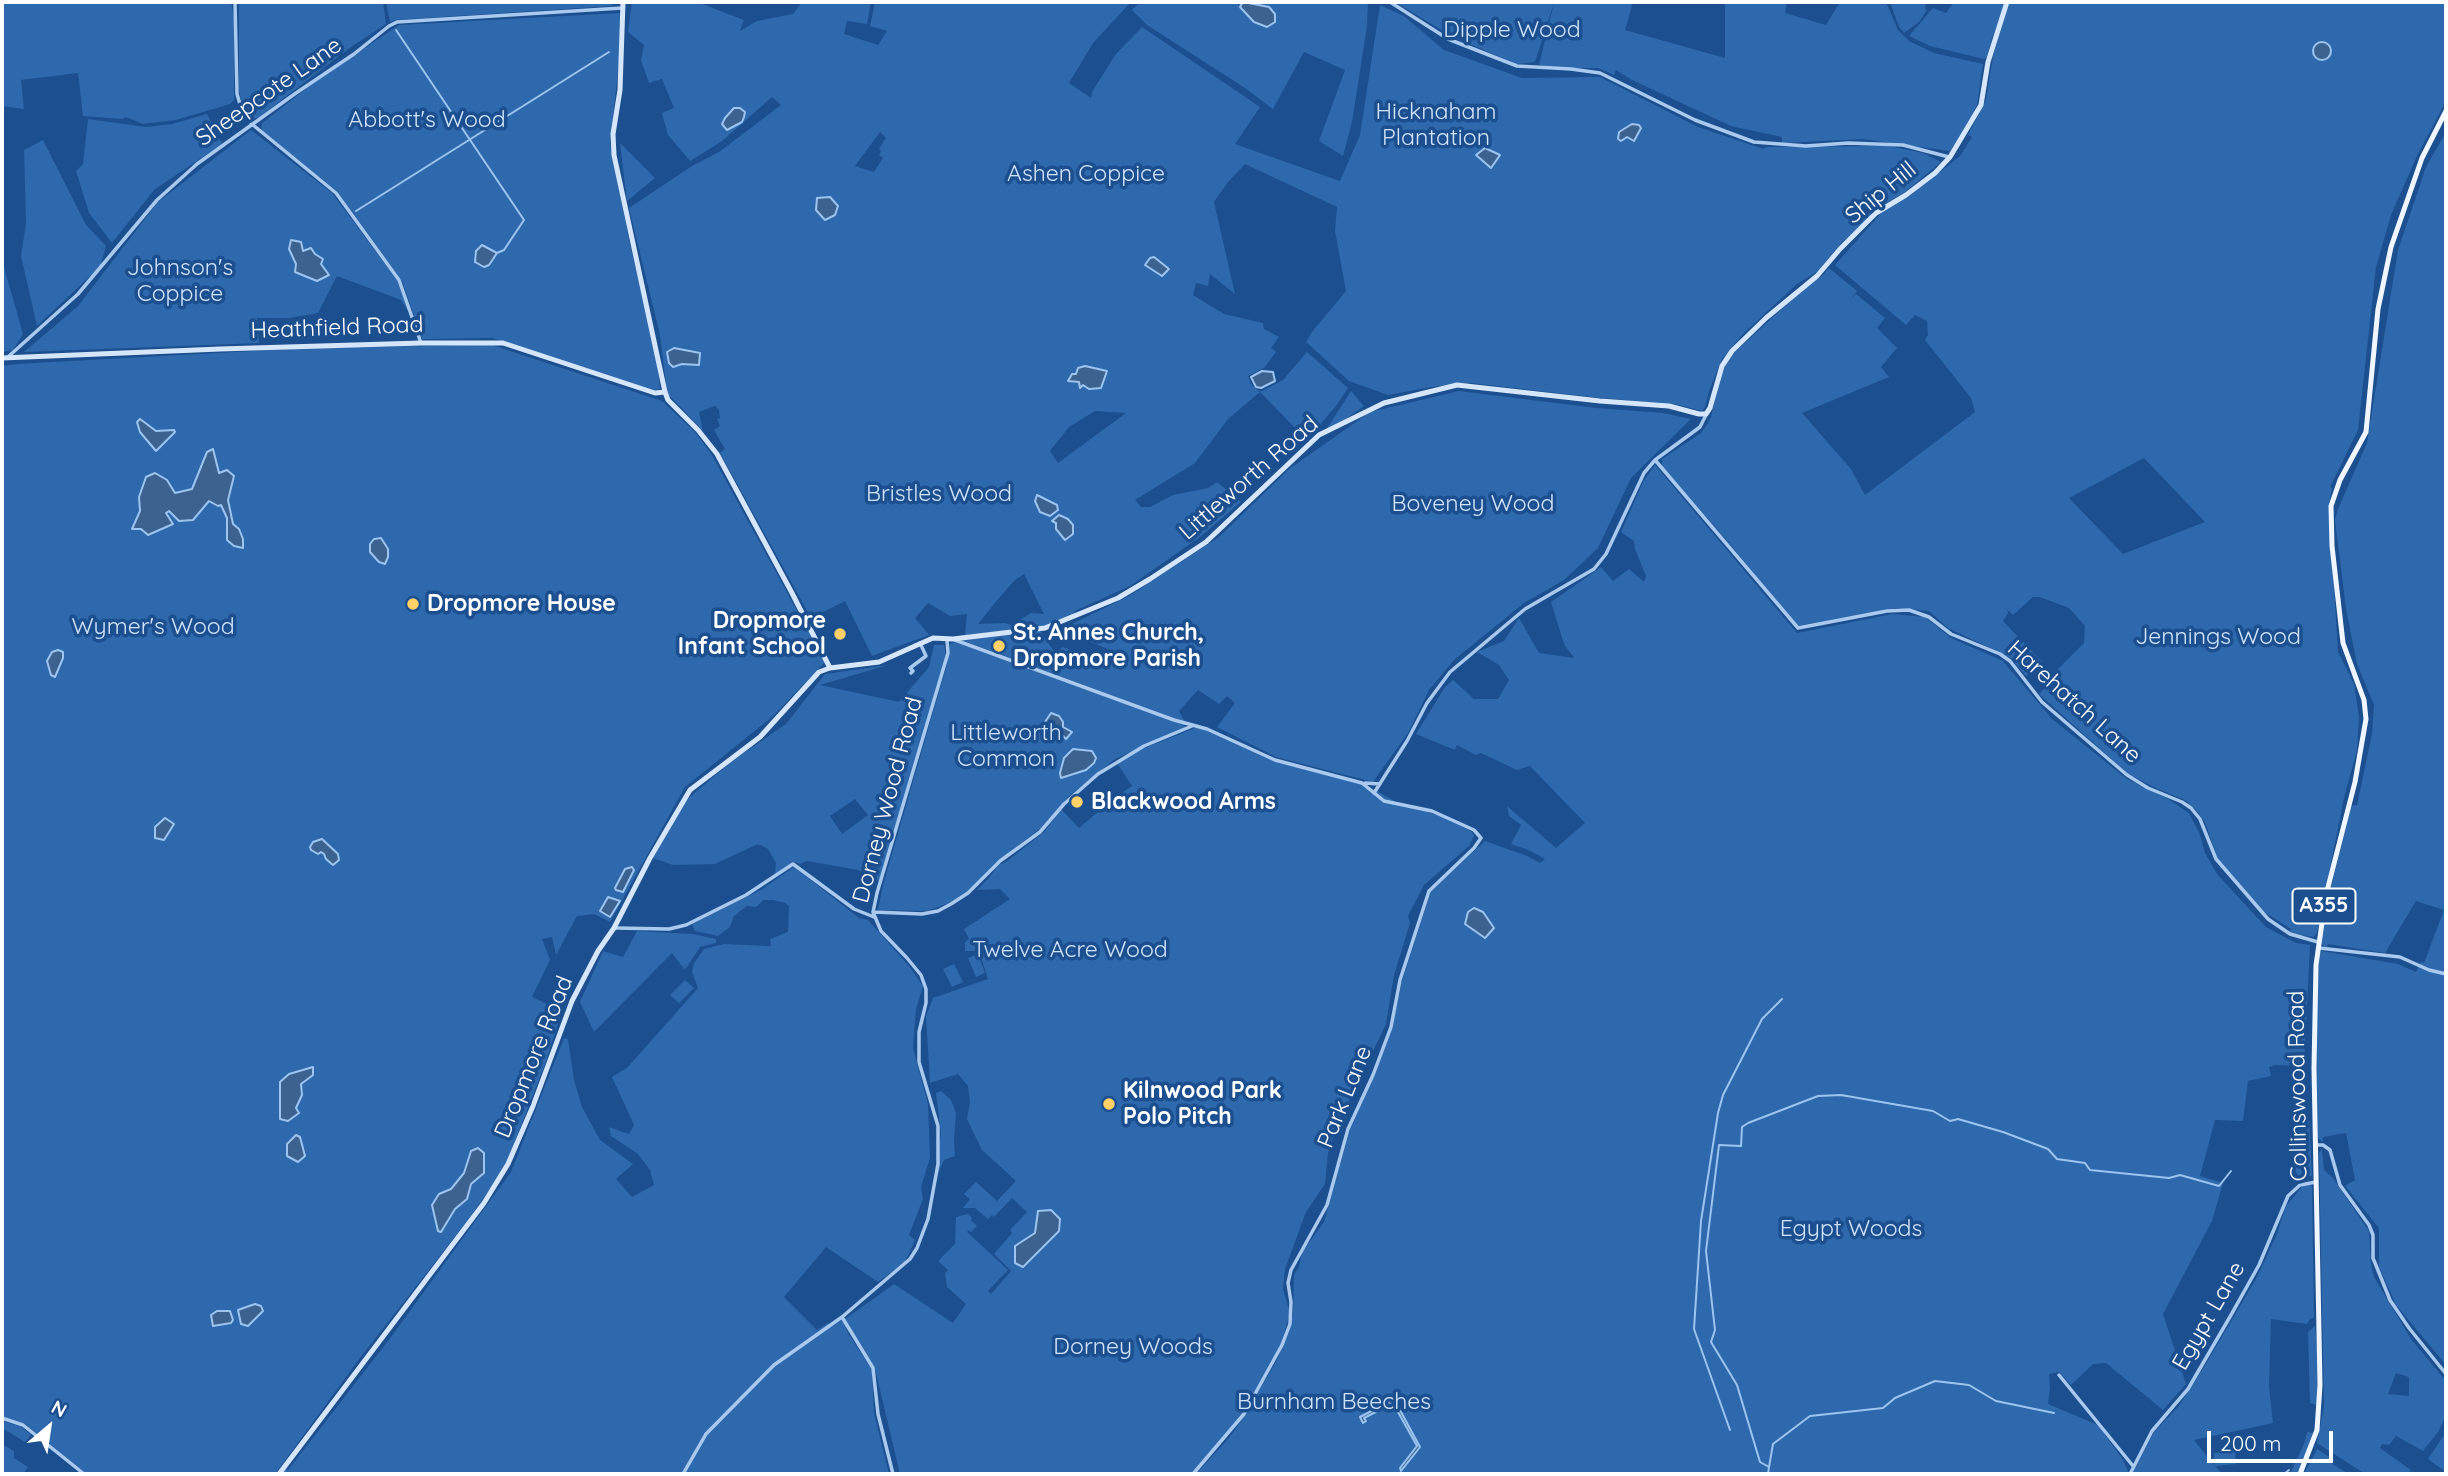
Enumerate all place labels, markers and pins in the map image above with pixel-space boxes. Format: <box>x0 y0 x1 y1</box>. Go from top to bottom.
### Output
place label: Dropmore House <box>427 590 616 618</box>
marker: Dropmore House <box>405 596 421 612</box>
place label: Dropmore Infant School <box>678 607 826 661</box>
place label: St. Annes Church, Dropmore Parish <box>1013 619 1204 673</box>
marker: Dropmore Infant School <box>832 626 848 642</box>
marker: St. Annes Church, Dropmore Parish <box>991 638 1007 654</box>
place label: Blackwood Arms <box>1091 788 1276 816</box>
marker: Blackwood Arms <box>1069 794 1085 810</box>
place label: Kilnwood Park Polo Pitch <box>1123 1077 1282 1131</box>
marker: Kilnwood Park Polo Pitch <box>1101 1096 1117 1112</box>

